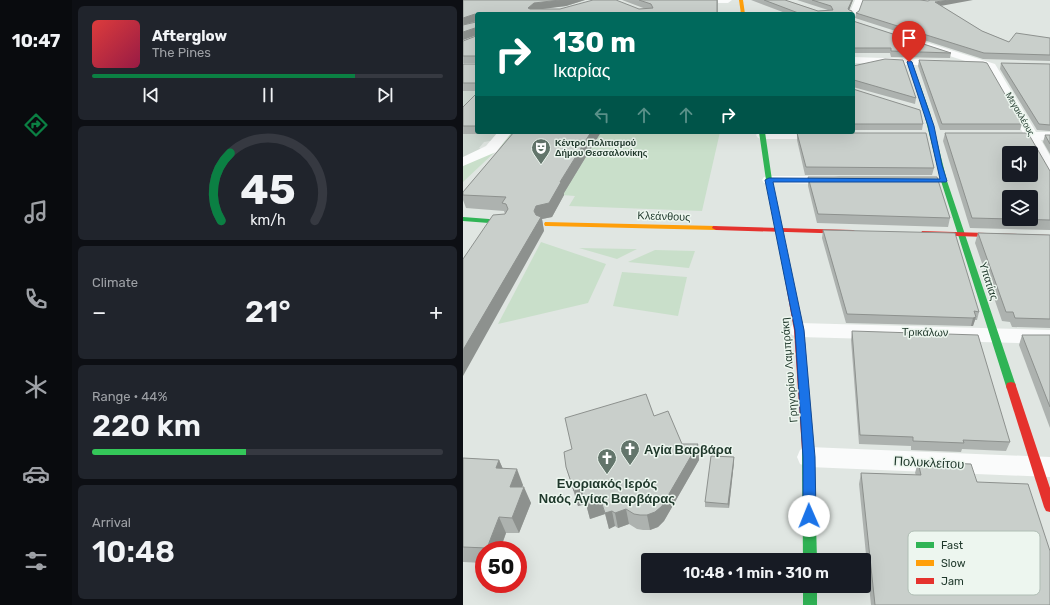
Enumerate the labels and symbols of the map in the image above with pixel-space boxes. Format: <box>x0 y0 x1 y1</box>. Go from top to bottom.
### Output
pin <box>892 21 926 62</box>
street label: Μεγακλέους <box>1004 90 1037 138</box>
theatre icon: Κέντρο Πολιτισμού Δήμου Θεσσαλονίκης <box>530 137 552 165</box>
place label: Κέντρο Πολιτισμού Δήμου Θεσσαλονίκης <box>555 138 648 158</box>
street label: Κλεάνθους <box>637 209 691 224</box>
street label: Υπατίας <box>976 260 1001 302</box>
street label: Γρηγορίου Λαμπράκη <box>778 317 801 423</box>
street label: Τρικάλων <box>902 326 949 339</box>
church icon: Αγία Βαρβάρα <box>619 438 641 466</box>
place label: Αγία Βαρβάρα <box>644 442 732 457</box>
church icon: Ενοριακός Ιερός Ναός Αγίας Βαρβάρας <box>596 447 618 475</box>
street label: Πολυκλείτου <box>893 453 965 472</box>
place label: Ενοριακός Ιερός Ναός Αγίας Βαρβάρας <box>539 476 675 506</box>
position arrow <box>788 495 830 537</box>
legend <box>908 531 1040 595</box>
text: Fast <box>941 539 964 552</box>
speed limit sign: 50 <box>475 541 527 593</box>
text: Slow <box>941 557 966 570</box>
text: Jam <box>941 575 964 588</box>

